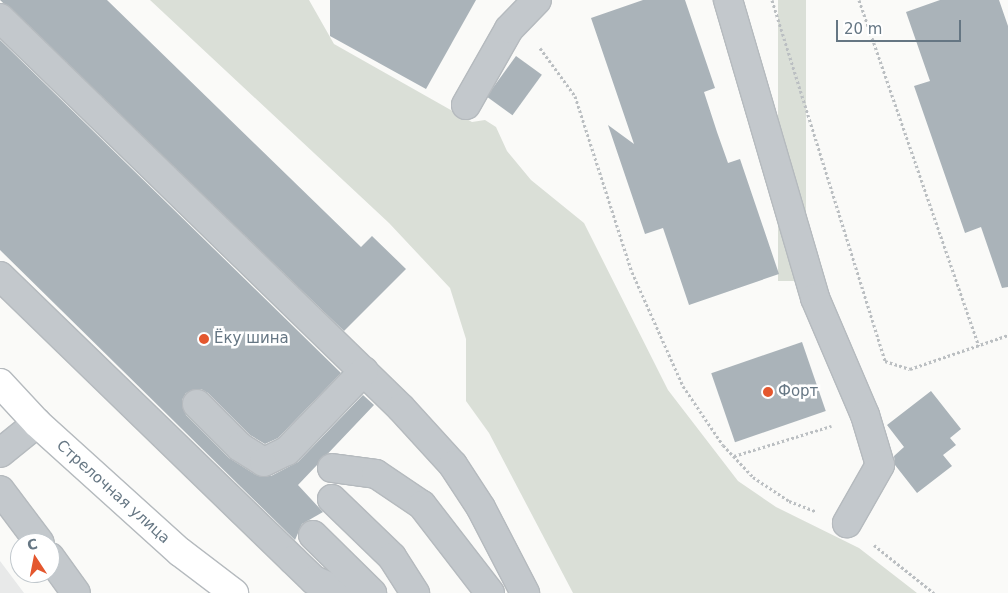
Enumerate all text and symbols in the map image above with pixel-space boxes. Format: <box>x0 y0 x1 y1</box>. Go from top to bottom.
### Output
scale bar <box>838 10 963 42</box>
text: 20 m <box>844 20 882 38</box>
place label: Ёку шина <box>214 330 289 348</box>
marker: Ёку шина <box>198 333 210 345</box>
place label: Форт <box>778 383 818 401</box>
marker: Форт <box>762 386 774 398</box>
street label: Стрелочная улица <box>53 436 173 548</box>
north arrow <box>10 533 60 583</box>
text: С <box>26 535 39 553</box>

